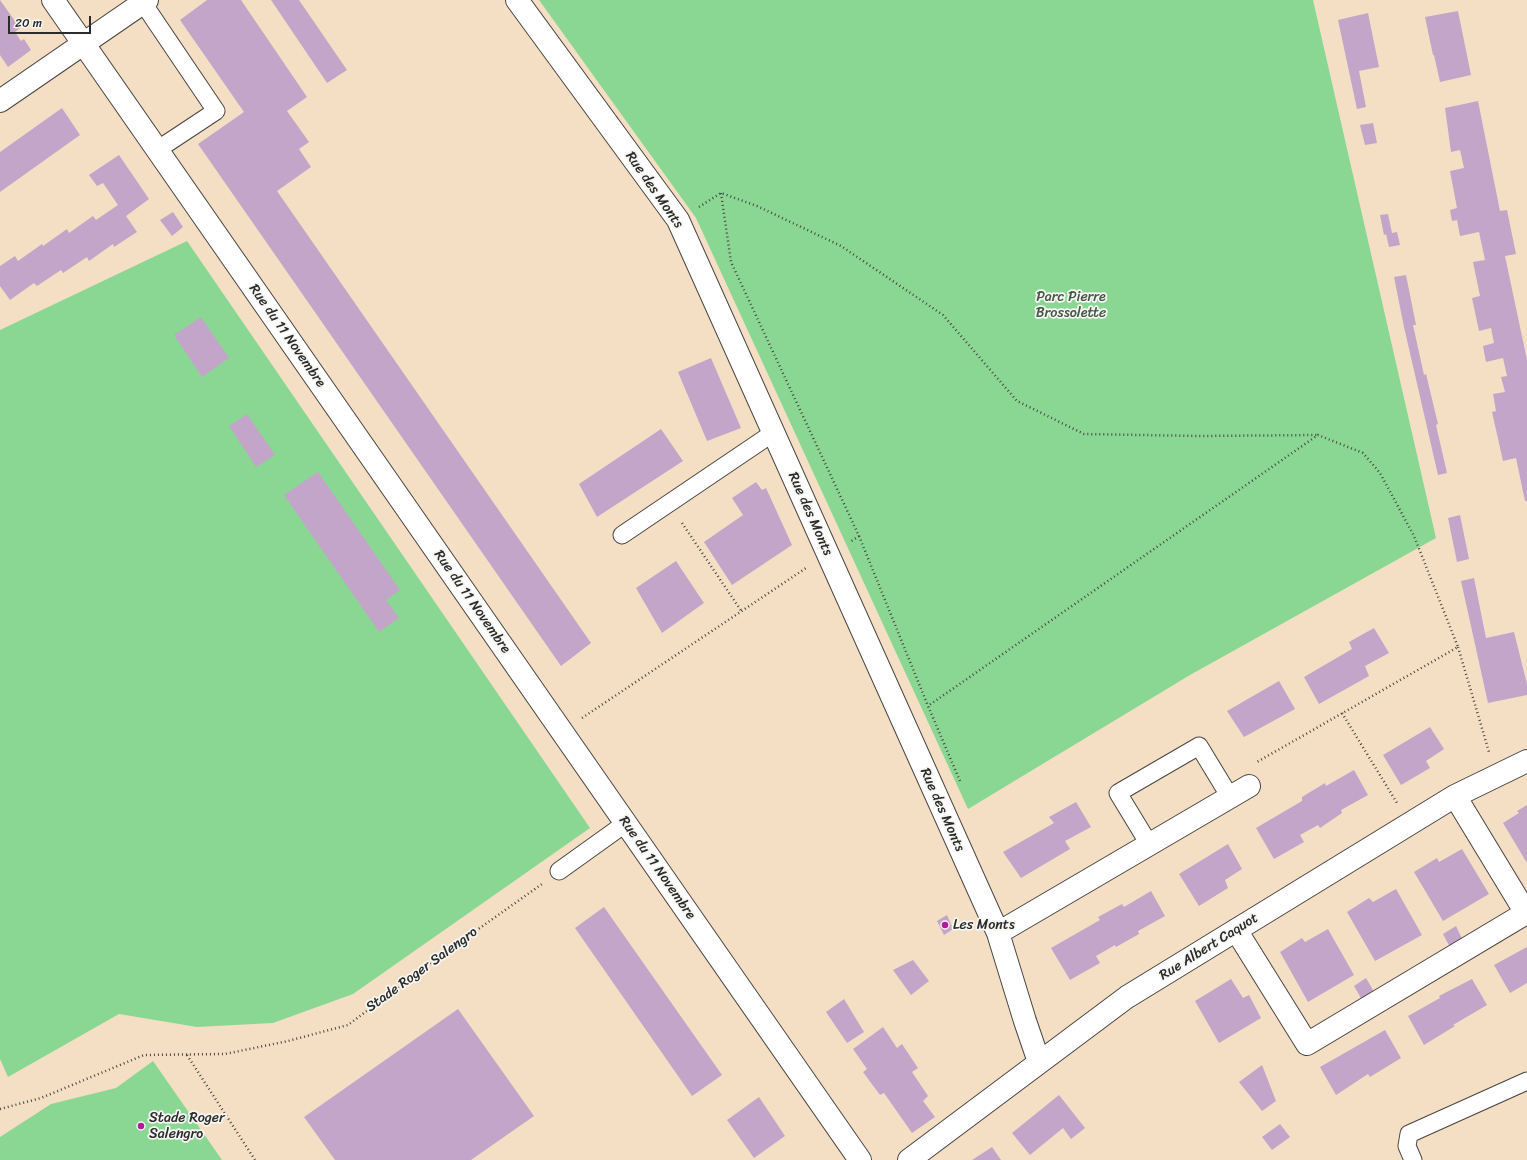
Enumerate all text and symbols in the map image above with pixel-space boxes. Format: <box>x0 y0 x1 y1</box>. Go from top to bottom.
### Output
scale bar <box>10 8 93 34</box>
text: 20 m <box>15 12 42 34</box>
street label: Rue des Monts <box>621 149 687 231</box>
street label: Rue du 11 Novembre <box>245 281 329 391</box>
park label: Parc Pierre Brossolette <box>1036 289 1106 322</box>
street label: Rue des Monts <box>784 470 836 558</box>
street label: Rue du 11 Novembre <box>430 547 514 657</box>
street label: Rue des Monts <box>916 766 968 854</box>
street label: Rue du 11 Novembre <box>615 813 699 923</box>
street label: Rue Albert Caquot <box>1157 910 1261 984</box>
place label: Les Monts <box>953 917 1015 933</box>
marker: Les Monts <box>940 920 950 930</box>
street label: Stade Roger Salengro <box>363 924 481 1016</box>
place label: Stade Roger Salengro <box>149 1110 225 1142</box>
marker: Stade Roger Salengro <box>136 1121 146 1131</box>

